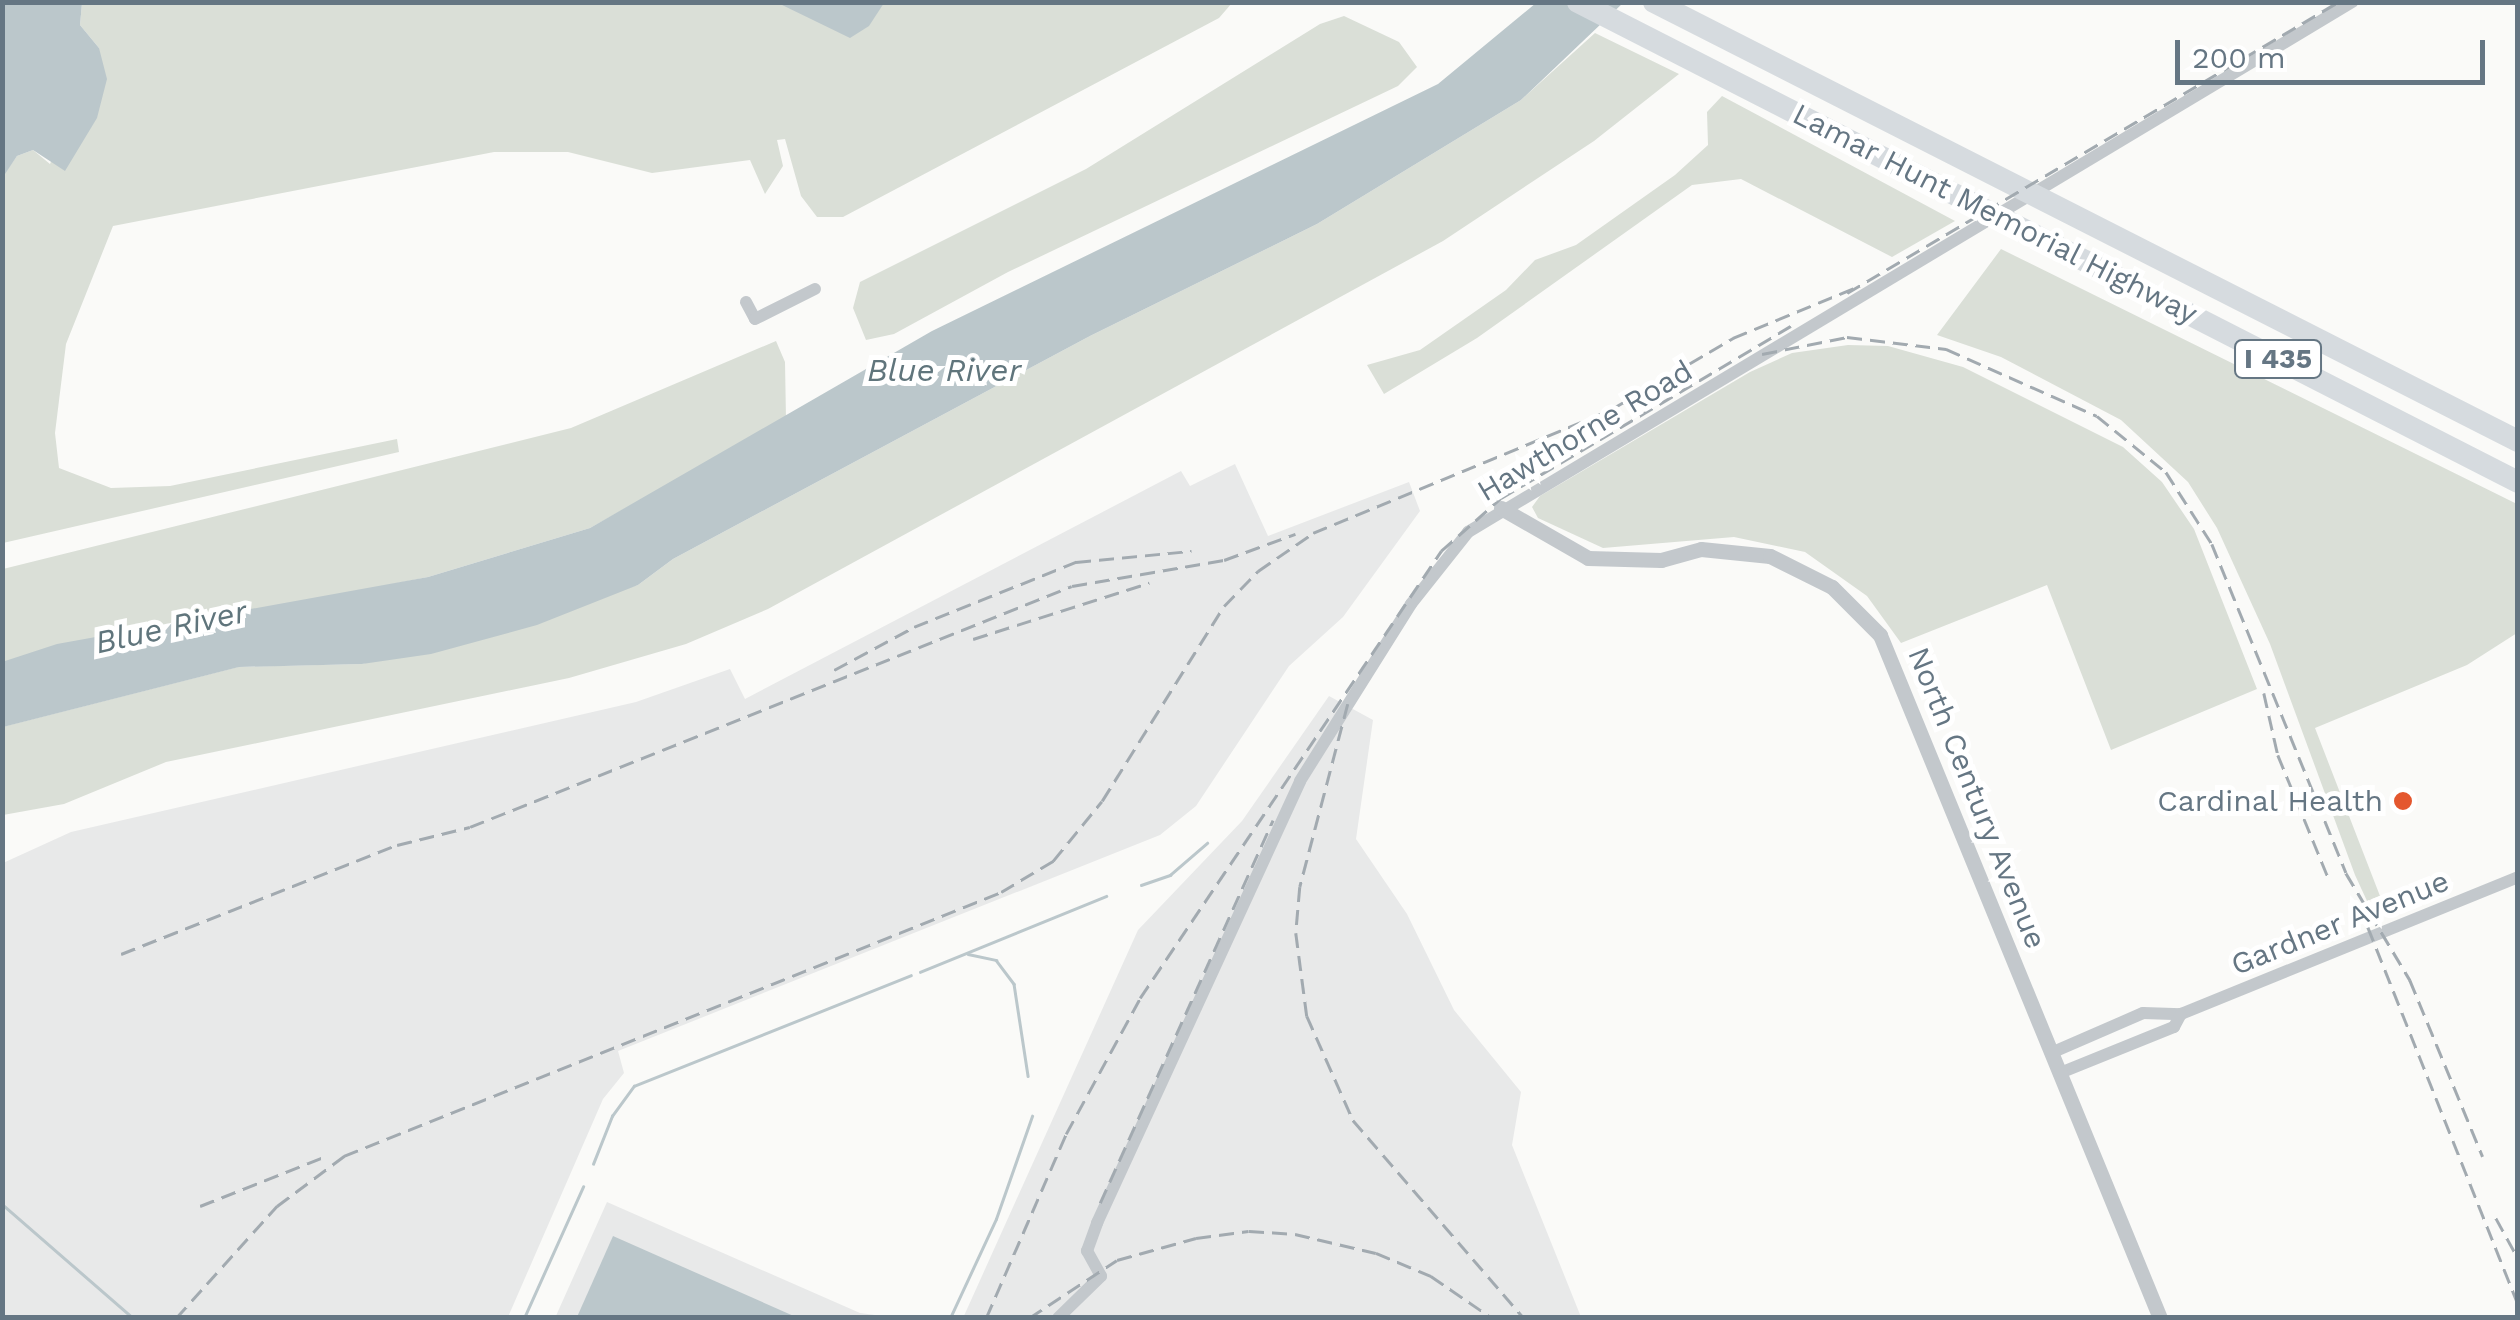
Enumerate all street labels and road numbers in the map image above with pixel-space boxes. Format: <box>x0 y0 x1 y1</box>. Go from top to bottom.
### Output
street label: Lamar Hunt Memorial Highway <box>1786 96 2204 332</box>
road number: I 435 <box>2233 336 2323 382</box>
street label: Hawthorne Road <box>1471 353 1699 509</box>
street label: North Century Avenue <box>1900 641 2054 955</box>
street label: Gardner Avenue <box>2225 863 2455 983</box>

